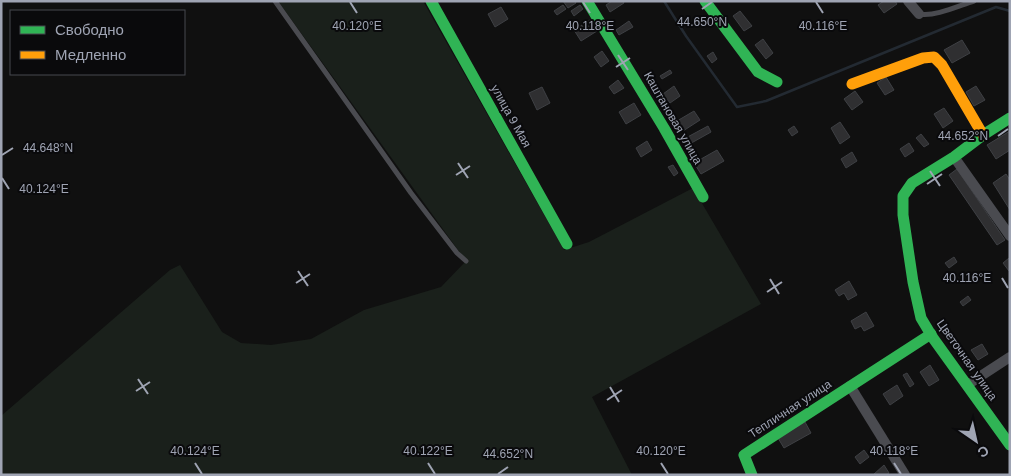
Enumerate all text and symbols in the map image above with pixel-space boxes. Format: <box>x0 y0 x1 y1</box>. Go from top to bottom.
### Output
legend <box>10 10 185 75</box>
text: 44.650°N <box>677 15 727 29</box>
text: 40.120°E <box>332 19 382 33</box>
text: 40.118°E <box>566 19 614 33</box>
text: 40.116°E <box>799 19 847 33</box>
text: Свободно <box>55 21 124 38</box>
text: Медленно <box>55 46 126 63</box>
street label: Каштановая улица <box>641 69 705 167</box>
street label: улица 9 Мая <box>488 82 534 150</box>
text: 44.652°N <box>938 129 988 143</box>
text: 44.648°N <box>23 141 73 155</box>
text: 40.124°E <box>19 182 69 196</box>
text: 40.116°E <box>943 271 991 285</box>
street label: Цветочная улица <box>934 317 1000 403</box>
street label: Тепличная улица <box>746 377 834 441</box>
north arrow <box>951 416 1001 466</box>
text: С <box>975 442 992 461</box>
text: 40.124°E <box>170 444 220 458</box>
text: 40.122°E <box>403 444 453 458</box>
text: 40.120°E <box>636 444 686 458</box>
text: 40.118°E <box>870 444 918 458</box>
text: 44.652°N <box>483 447 533 461</box>

